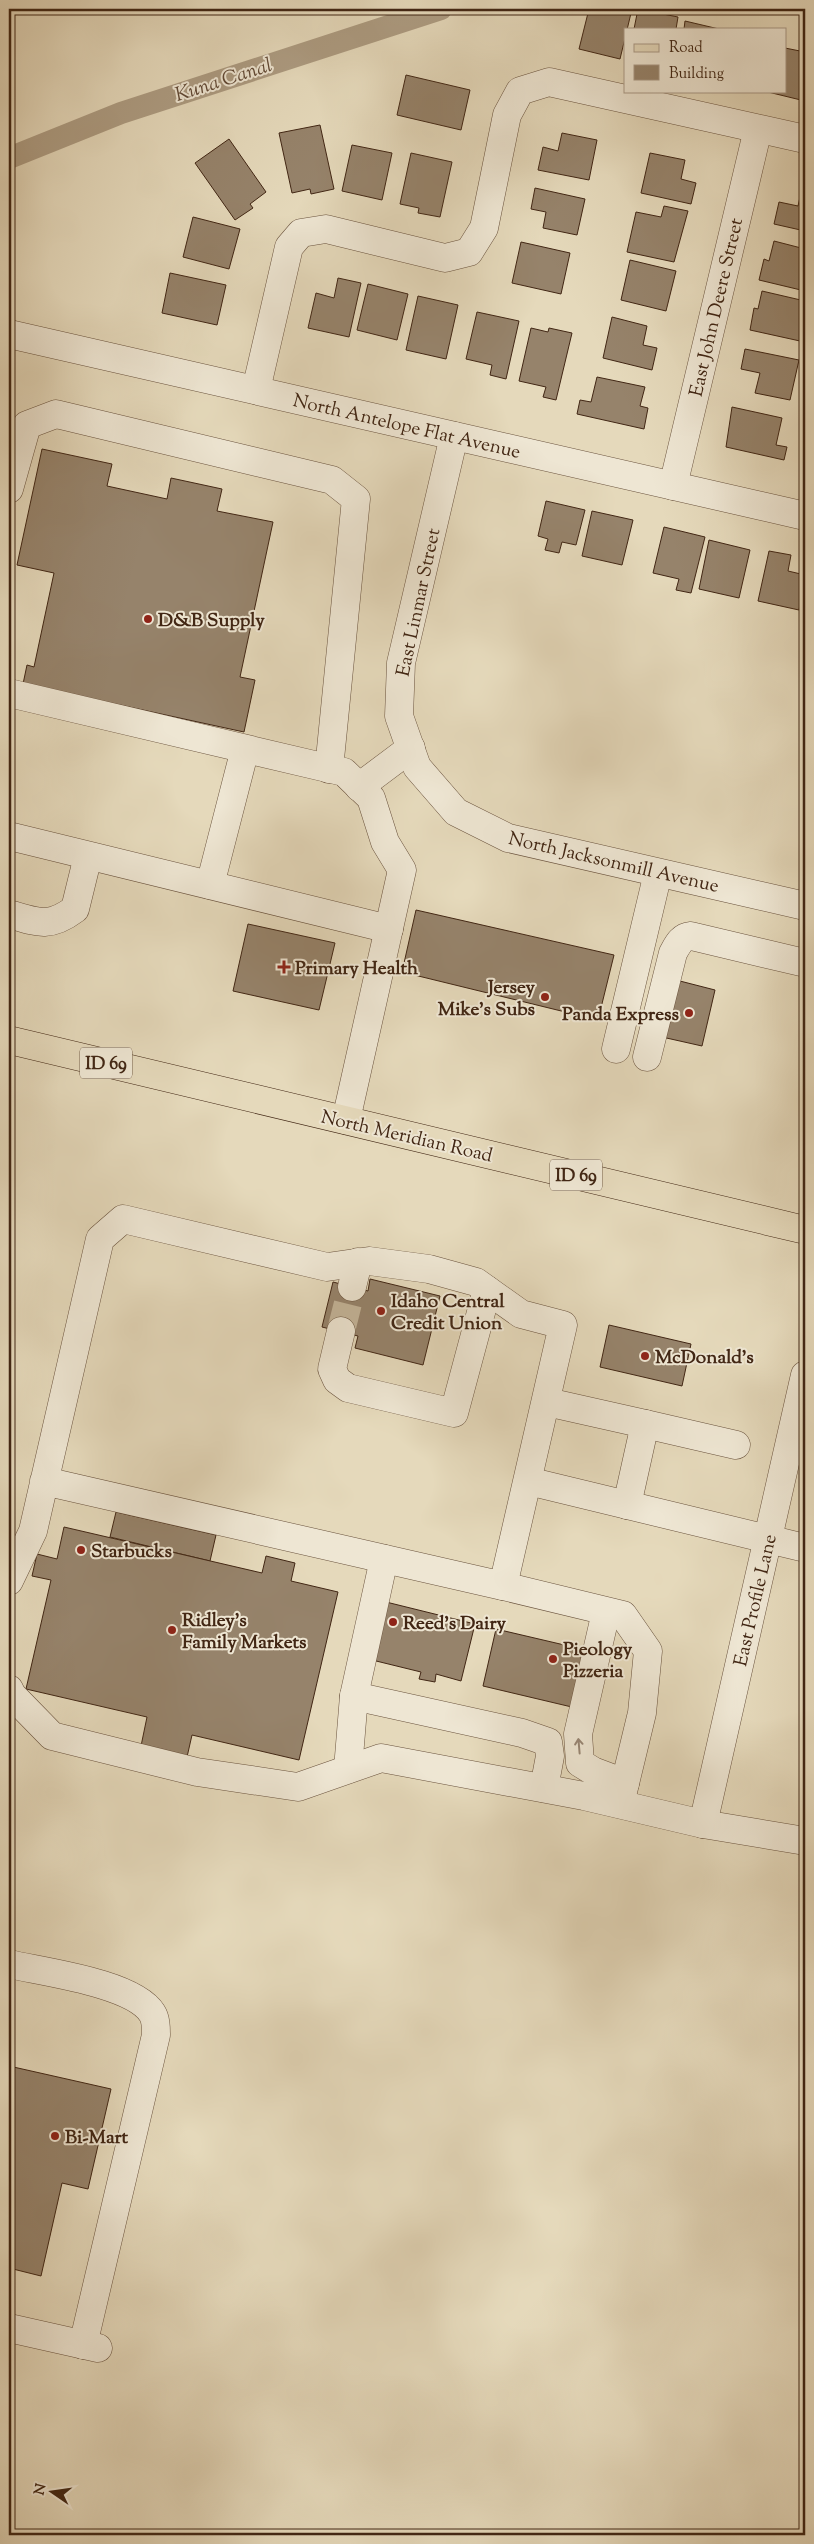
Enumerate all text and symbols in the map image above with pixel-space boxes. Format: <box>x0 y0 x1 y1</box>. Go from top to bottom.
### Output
legend <box>624 28 786 92</box>
text: Road <box>669 38 703 59</box>
water label: Kuna Canal <box>171 52 276 111</box>
text: Building <box>669 64 724 85</box>
street label: East John Deere Street <box>684 215 751 399</box>
street label: North Antelope Flat Avenue <box>290 388 523 467</box>
street label: East Linmar Street <box>391 525 448 679</box>
place label: D&B Supply <box>158 608 265 635</box>
marker: D&B Supply <box>142 613 154 625</box>
street label: North Jacksonmill Avenue <box>506 826 721 901</box>
place label: Primary Health <box>295 956 419 983</box>
marker: Primary Health <box>277 960 291 974</box>
place label: Jersey Mike's Subs <box>438 975 536 1024</box>
marker: Jersey Mike's Subs <box>539 991 551 1003</box>
place label: Panda Express <box>562 1002 680 1029</box>
marker: Panda Express <box>683 1007 695 1019</box>
road number: ID 69 <box>80 1048 132 1078</box>
street label: North Meridian Road <box>318 1105 495 1170</box>
road number: ID 69 <box>550 1160 602 1190</box>
place label: Idaho Central Credit Union <box>391 1289 505 1338</box>
marker: Idaho Central Credit Union <box>375 1305 387 1317</box>
place label: McDonald's <box>655 1345 754 1372</box>
marker: McDonald's <box>639 1350 651 1362</box>
street label: East Profile Lane <box>728 1532 785 1669</box>
place label: Starbucks <box>91 1539 172 1566</box>
marker: Starbucks <box>75 1544 87 1556</box>
place label: Ridley's Family Markets <box>182 1608 307 1657</box>
place label: Reed's Dairy <box>403 1611 507 1638</box>
marker: Reed's Dairy <box>387 1616 399 1628</box>
marker: Ridley's Family Markets <box>166 1624 178 1636</box>
place label: Pieology Pizzeria <box>563 1637 633 1686</box>
marker: Pieology Pizzeria <box>547 1653 559 1665</box>
one-way arrow <box>574 1738 583 1754</box>
place label: Bi-Mart <box>65 2125 129 2152</box>
marker: Bi-Mart <box>49 2130 61 2142</box>
north arrow <box>28 2466 78 2516</box>
text: N <box>30 2482 52 2497</box>

